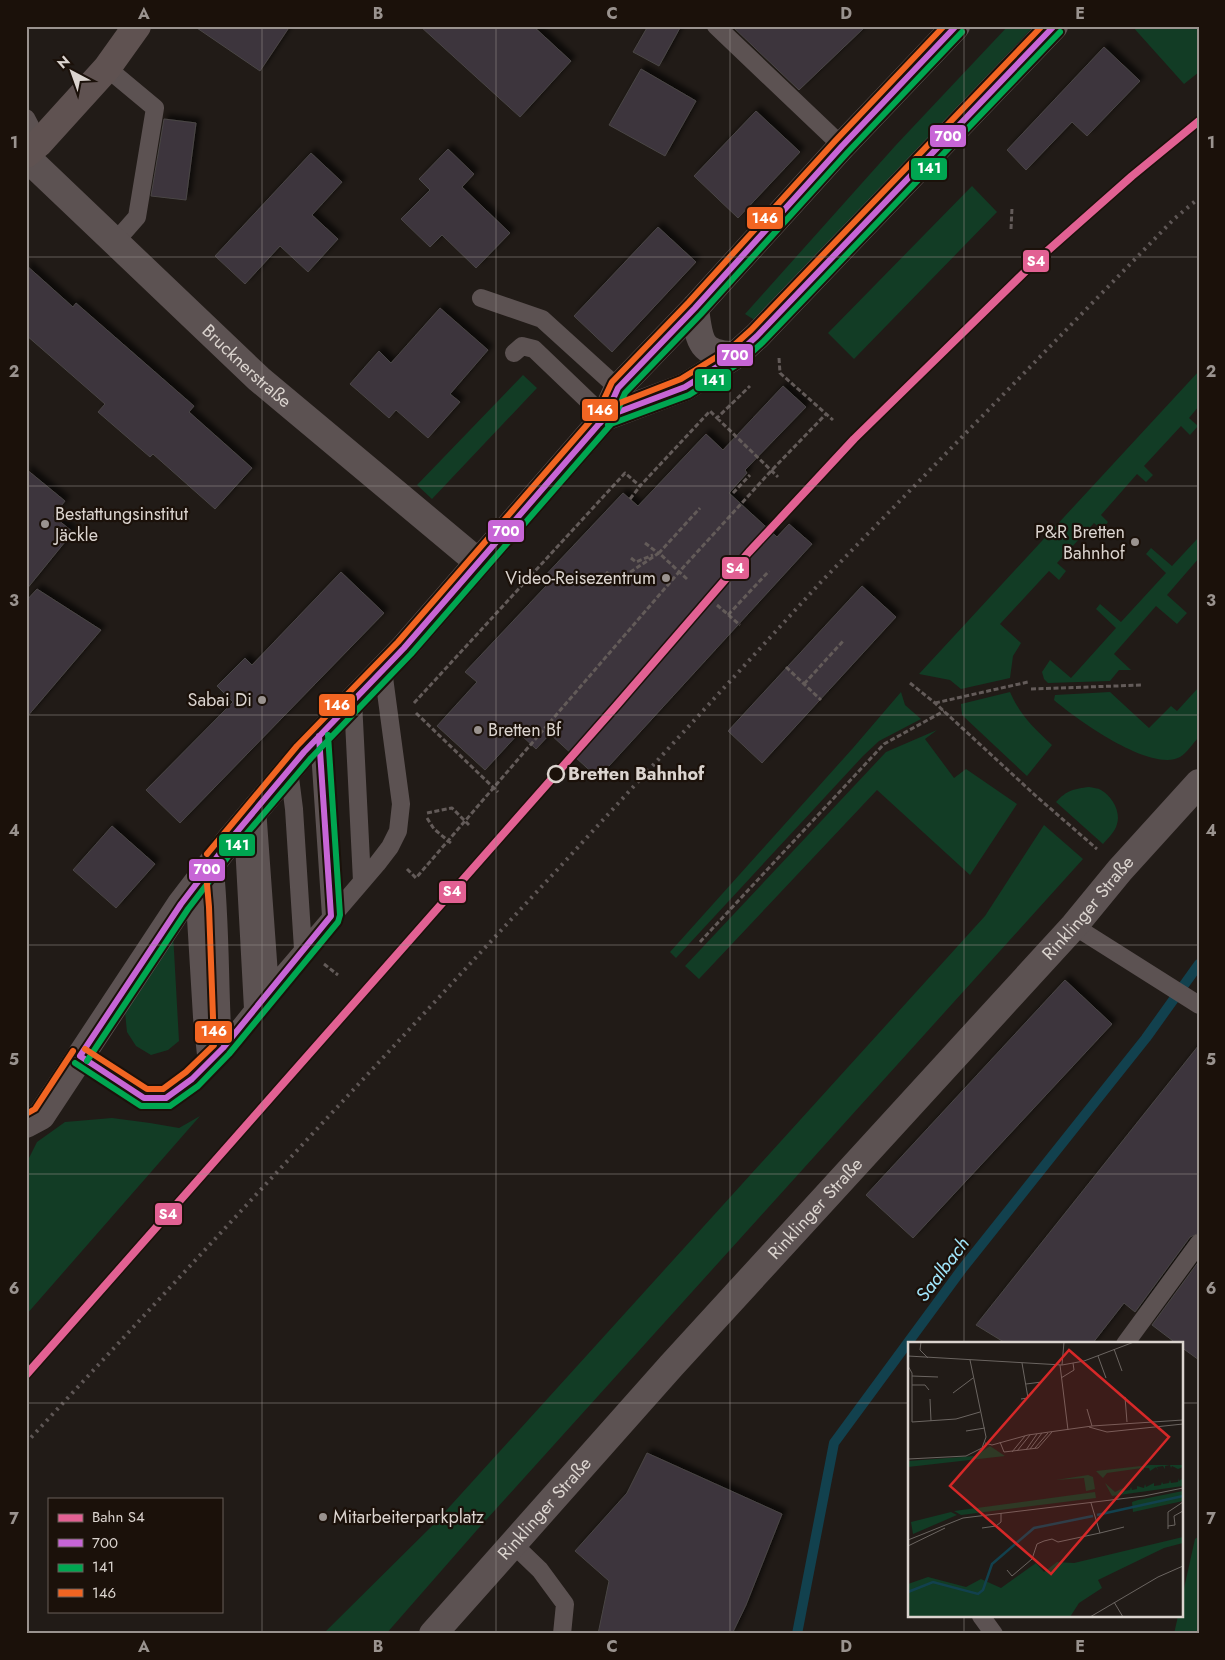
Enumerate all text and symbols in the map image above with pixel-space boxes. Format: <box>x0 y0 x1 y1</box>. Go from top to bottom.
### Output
text: A <box>137 2 150 25</box>
text: B <box>373 2 383 25</box>
text: C <box>606 2 618 25</box>
text: D <box>840 2 852 25</box>
text: E <box>1075 2 1085 25</box>
north arrow <box>48 48 98 98</box>
text: N <box>53 51 74 73</box>
line badge: 700 <box>929 124 967 148</box>
text: 700 <box>935 126 961 146</box>
text: 1 <box>10 131 18 154</box>
text: 1 <box>1207 131 1215 154</box>
line badge: 141 <box>910 157 948 181</box>
text: 141 <box>917 158 941 178</box>
line badge: 146 <box>746 206 784 230</box>
text: 146 <box>752 208 778 228</box>
line badge: S4 <box>1022 249 1050 273</box>
text: S4 <box>1027 251 1045 271</box>
street label: Brucknerstraße <box>196 318 297 414</box>
line badge: 700 <box>716 343 754 367</box>
text: 700 <box>722 345 748 365</box>
text: 2 <box>9 360 19 383</box>
text: 2 <box>1206 360 1216 383</box>
line badge: 141 <box>694 368 732 392</box>
text: 141 <box>701 370 725 390</box>
line badge: 146 <box>581 398 619 422</box>
text: 146 <box>587 400 613 420</box>
place label: Bestattungsinstitut Jäckle <box>53 501 189 548</box>
marker: Bestattungsinstitut Jäckle <box>39 518 51 530</box>
line badge: 700 <box>487 519 525 543</box>
place label: P&R Bretten Bahnhof <box>1035 519 1126 566</box>
text: 700 <box>493 521 519 541</box>
marker: P&R Bretten Bahnhof <box>1129 536 1141 548</box>
line badge: S4 <box>721 556 750 580</box>
text: S4 <box>726 558 744 578</box>
place label: Video-Reisezentrum <box>505 565 656 591</box>
marker: Video-Reisezentrum <box>660 572 672 584</box>
text: 3 <box>9 589 19 612</box>
text: 3 <box>1206 589 1216 612</box>
place label: Sabai Di <box>188 687 252 713</box>
line badge: 146 <box>318 693 356 717</box>
marker: Sabai Di <box>256 694 268 706</box>
text: 146 <box>324 695 350 715</box>
place label: Bretten Bf <box>488 717 562 743</box>
marker: Bretten Bf <box>472 724 484 736</box>
place label: Bretten Bahnhof <box>568 761 705 787</box>
marker: Bretten Bahnhof <box>547 765 565 783</box>
text: 4 <box>8 819 20 842</box>
text: 4 <box>1205 819 1217 842</box>
line badge: 141 <box>218 833 256 857</box>
text: 141 <box>225 835 249 855</box>
street label: Rinklinger Straße <box>1036 850 1140 966</box>
line badge: 700 <box>188 858 226 882</box>
text: 700 <box>194 859 220 879</box>
line badge: S4 <box>438 880 467 904</box>
text: S4 <box>443 881 461 901</box>
line badge: 146 <box>194 1020 233 1044</box>
text: 146 <box>201 1021 227 1041</box>
text: 5 <box>9 1048 19 1071</box>
text: 5 <box>1206 1048 1216 1071</box>
street label: Rinklinger Straße <box>762 1152 869 1265</box>
line badge: S4 <box>154 1202 183 1226</box>
text: S4 <box>159 1204 177 1224</box>
water label: Saalbach <box>909 1231 976 1307</box>
text: 6 <box>9 1277 19 1300</box>
text: 6 <box>1206 1277 1216 1300</box>
inset map <box>908 1342 1182 1618</box>
street label: Rinklinger Straße <box>492 1451 597 1566</box>
legend <box>48 1498 222 1612</box>
place label: Mitarbeiterparkplatz <box>333 1504 485 1530</box>
text: Bahn S4 <box>92 1506 145 1528</box>
text: 7 <box>9 1507 19 1530</box>
text: 7 <box>1206 1507 1216 1530</box>
marker: Mitarbeiterparkplatz <box>317 1511 329 1523</box>
text: 700 <box>92 1532 118 1554</box>
text: 141 <box>92 1556 114 1578</box>
text: 146 <box>92 1582 116 1604</box>
text: A <box>137 1635 150 1658</box>
text: B <box>373 1635 383 1658</box>
text: C <box>606 1635 618 1658</box>
text: D <box>840 1635 852 1658</box>
text: E <box>1075 1635 1085 1658</box>

